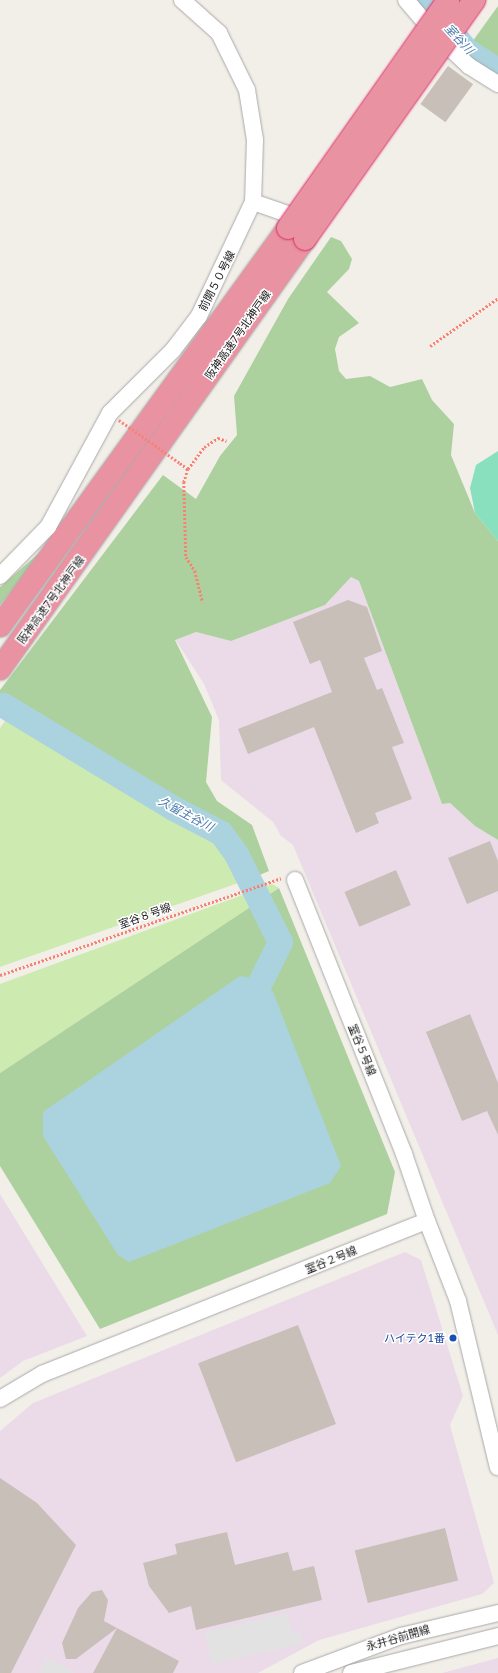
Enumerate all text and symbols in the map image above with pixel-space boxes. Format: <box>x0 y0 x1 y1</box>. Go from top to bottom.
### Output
water label: 室谷川 <box>441 21 477 57</box>
street label: 前開５０号線 <box>196 249 238 313</box>
street label: 阪神高速7号北神戸線 <box>202 288 274 382</box>
street label: 阪神高速7号北神戸線 <box>15 553 87 647</box>
water label: 久留主谷川 <box>156 794 216 834</box>
street label: 室谷８号線 <box>117 900 173 932</box>
street label: 室谷５号線 <box>346 1022 378 1078</box>
street label: 室谷２号線 <box>303 1244 359 1276</box>
place label: ハイテク1番 <box>384 1331 445 1345</box>
marker: ハイテク1番 <box>448 1333 458 1343</box>
street label: 永井谷前開線 <box>364 1623 432 1653</box>

